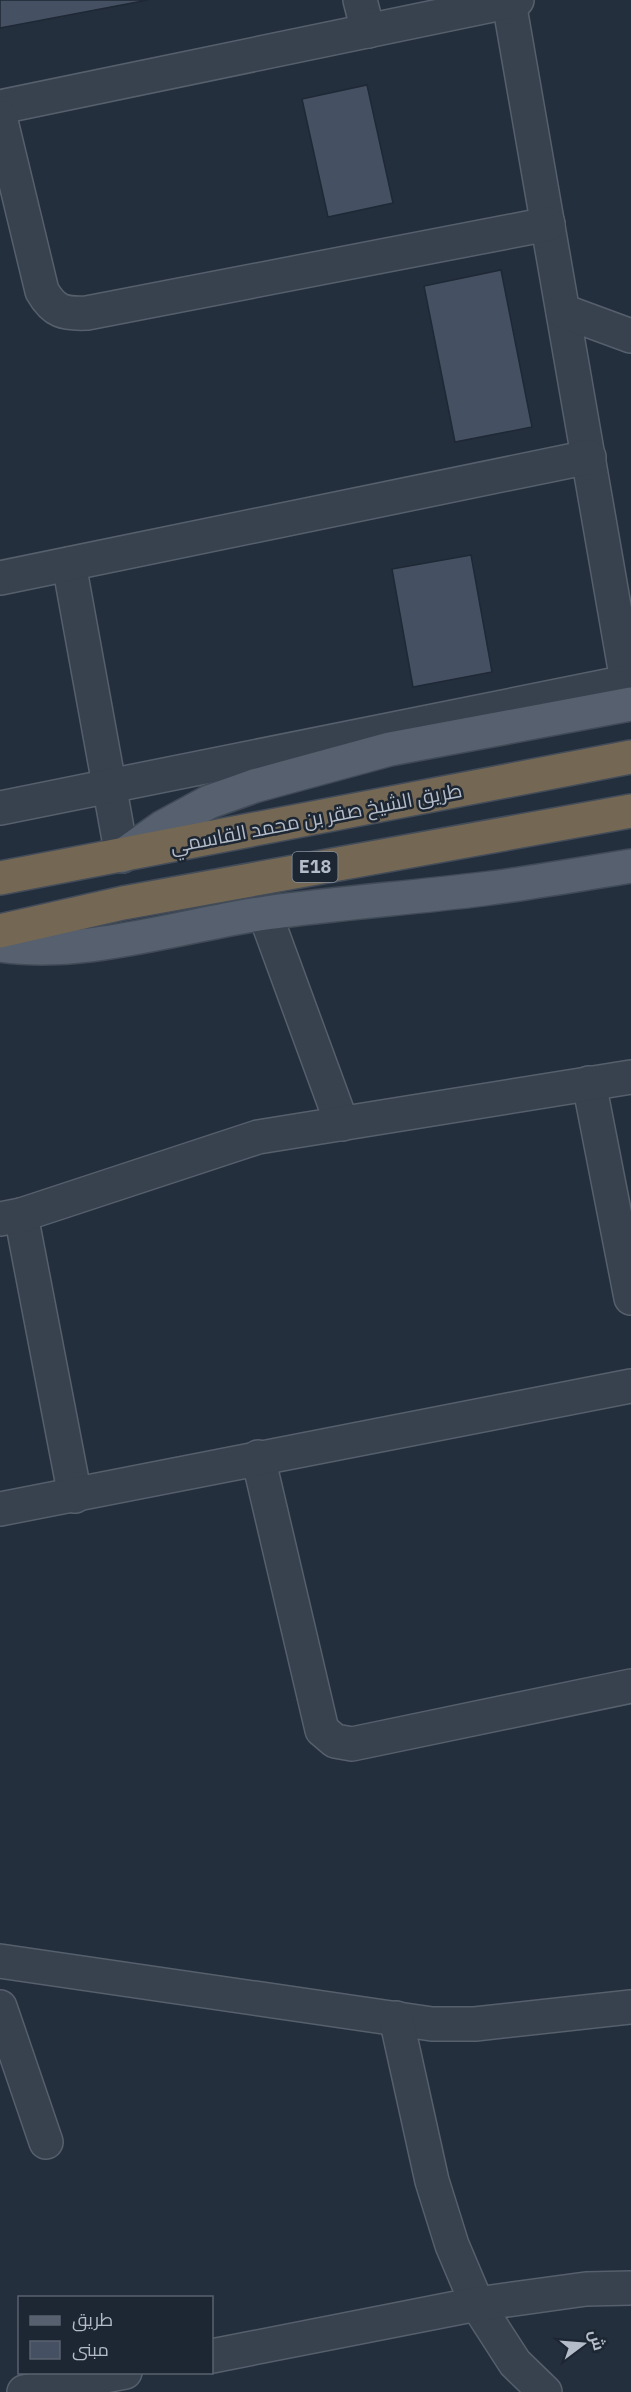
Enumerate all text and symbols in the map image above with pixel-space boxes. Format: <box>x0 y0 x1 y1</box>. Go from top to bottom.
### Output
street label: طريق الشيخ صقر بن محمد القاسمي <box>168 776 465 862</box>
road number: E18 <box>292 852 338 882</box>
legend <box>18 2296 213 2374</box>
text: طريق <box>72 2308 113 2332</box>
north arrow <box>553 2314 613 2374</box>
text: ش <box>585 2327 610 2352</box>
text: مبنى <box>72 2338 109 2361</box>

